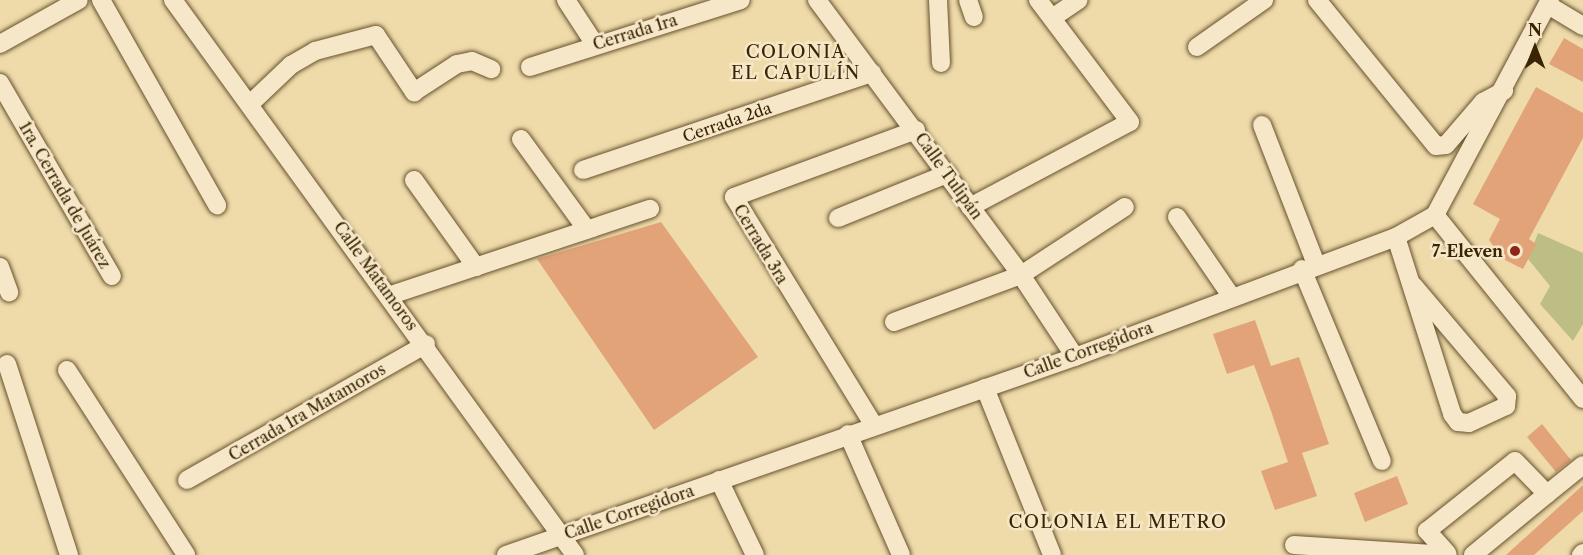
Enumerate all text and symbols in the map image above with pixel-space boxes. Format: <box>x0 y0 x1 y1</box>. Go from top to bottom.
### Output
street label: Cerrada 1ra <box>590 10 680 54</box>
north arrow <box>1505 18 1565 78</box>
text: N <box>1528 20 1542 40</box>
district label: COLONIA EL CAPULÍN <box>731 42 861 84</box>
street label: Cerrada 2da <box>680 98 774 146</box>
street label: 1ra. Cerrada de Juárez <box>15 118 115 272</box>
street label: Calle Tulipán <box>911 129 987 223</box>
street label: Cerrada 3ra <box>730 201 792 287</box>
street label: Calle Matamoros <box>330 218 422 334</box>
place label: 7-Eleven <box>1432 241 1503 261</box>
marker: 7-Eleven <box>1508 244 1522 258</box>
street label: Calle Corregidora <box>1021 318 1155 382</box>
street label: Cerrada 1ra Matamoros <box>225 359 389 465</box>
street label: Calle Corregidora <box>562 481 696 543</box>
district label: COLONIA EL METRO <box>1008 511 1228 533</box>

